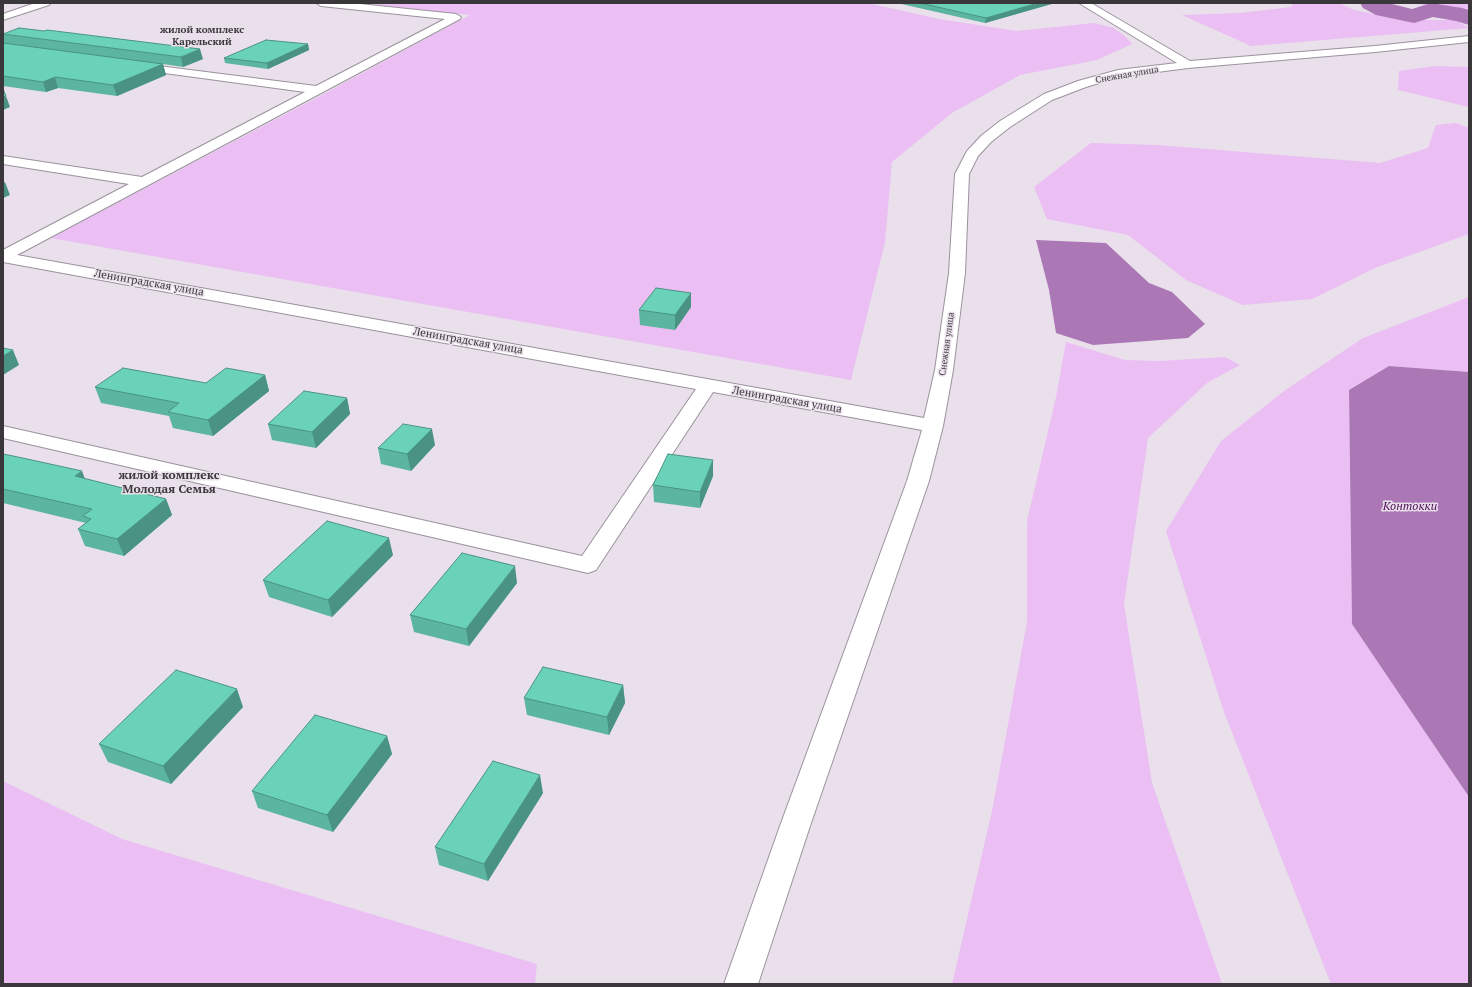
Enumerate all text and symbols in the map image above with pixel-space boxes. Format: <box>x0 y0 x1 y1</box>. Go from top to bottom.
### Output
district label: жилой комплекс Карельский <box>160 24 244 48</box>
street label: Снежная улица <box>1095 64 1159 86</box>
street label: Ленинградская улица <box>93 267 205 299</box>
street label: Снежная улица <box>937 312 957 376</box>
street label: Ленинградская улица <box>412 325 524 357</box>
street label: Ленинградская улица <box>731 384 843 416</box>
district label: жилой комплекс Молодая Семья <box>118 469 220 497</box>
water label: Контокки <box>1383 500 1437 514</box>

